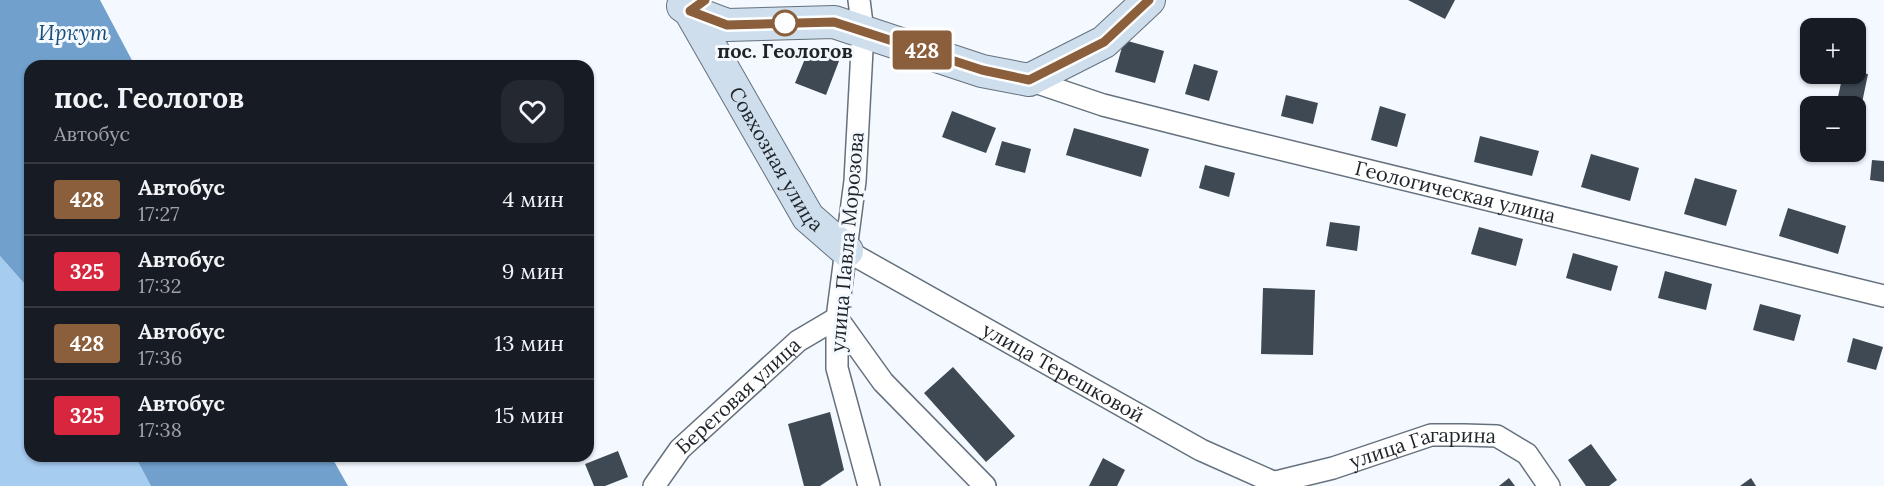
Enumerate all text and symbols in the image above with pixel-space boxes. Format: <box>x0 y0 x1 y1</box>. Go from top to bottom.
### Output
marker: пос. Геологов <box>772 10 798 36</box>
map controls <box>1800 18 1866 162</box>
button: + <box>1800 18 1866 84</box>
water label: Иркут <box>38 19 108 46</box>
line badge: 428 <box>888 31 956 70</box>
text: 428 <box>905 37 939 64</box>
place label: пос. Геологов <box>717 38 853 63</box>
text: пос. Геологов <box>54 80 244 116</box>
button: heart <box>501 80 564 143</box>
street label: Совхозная улица <box>724 82 829 237</box>
button: − <box>1800 96 1866 162</box>
text: Автобус <box>54 121 130 146</box>
street label: улица Павла Морозова <box>824 131 869 353</box>
street label: Геологическая улица <box>1353 155 1558 228</box>
text: Автобус <box>138 173 225 201</box>
text: 4 мин <box>503 185 564 213</box>
text: 428 <box>70 186 104 213</box>
text: 17:27 <box>138 201 179 226</box>
text: Автобус <box>138 245 225 273</box>
text: 9 мин <box>502 257 564 285</box>
text: 325 <box>70 258 104 285</box>
text: 17:32 <box>138 273 181 298</box>
text: Автобус <box>138 317 225 345</box>
street label: улица Терешковой <box>978 317 1149 428</box>
text: 13 мин <box>494 329 564 357</box>
text: 428 <box>70 330 104 357</box>
street label: Береговая улица <box>670 332 806 459</box>
text: 17:36 <box>138 345 182 370</box>
text: Автобус <box>138 389 225 417</box>
text: 15 мин <box>495 401 564 429</box>
text: 325 <box>70 402 104 429</box>
text: 17:38 <box>138 417 182 442</box>
street label: улица Гагарина <box>1346 422 1497 474</box>

